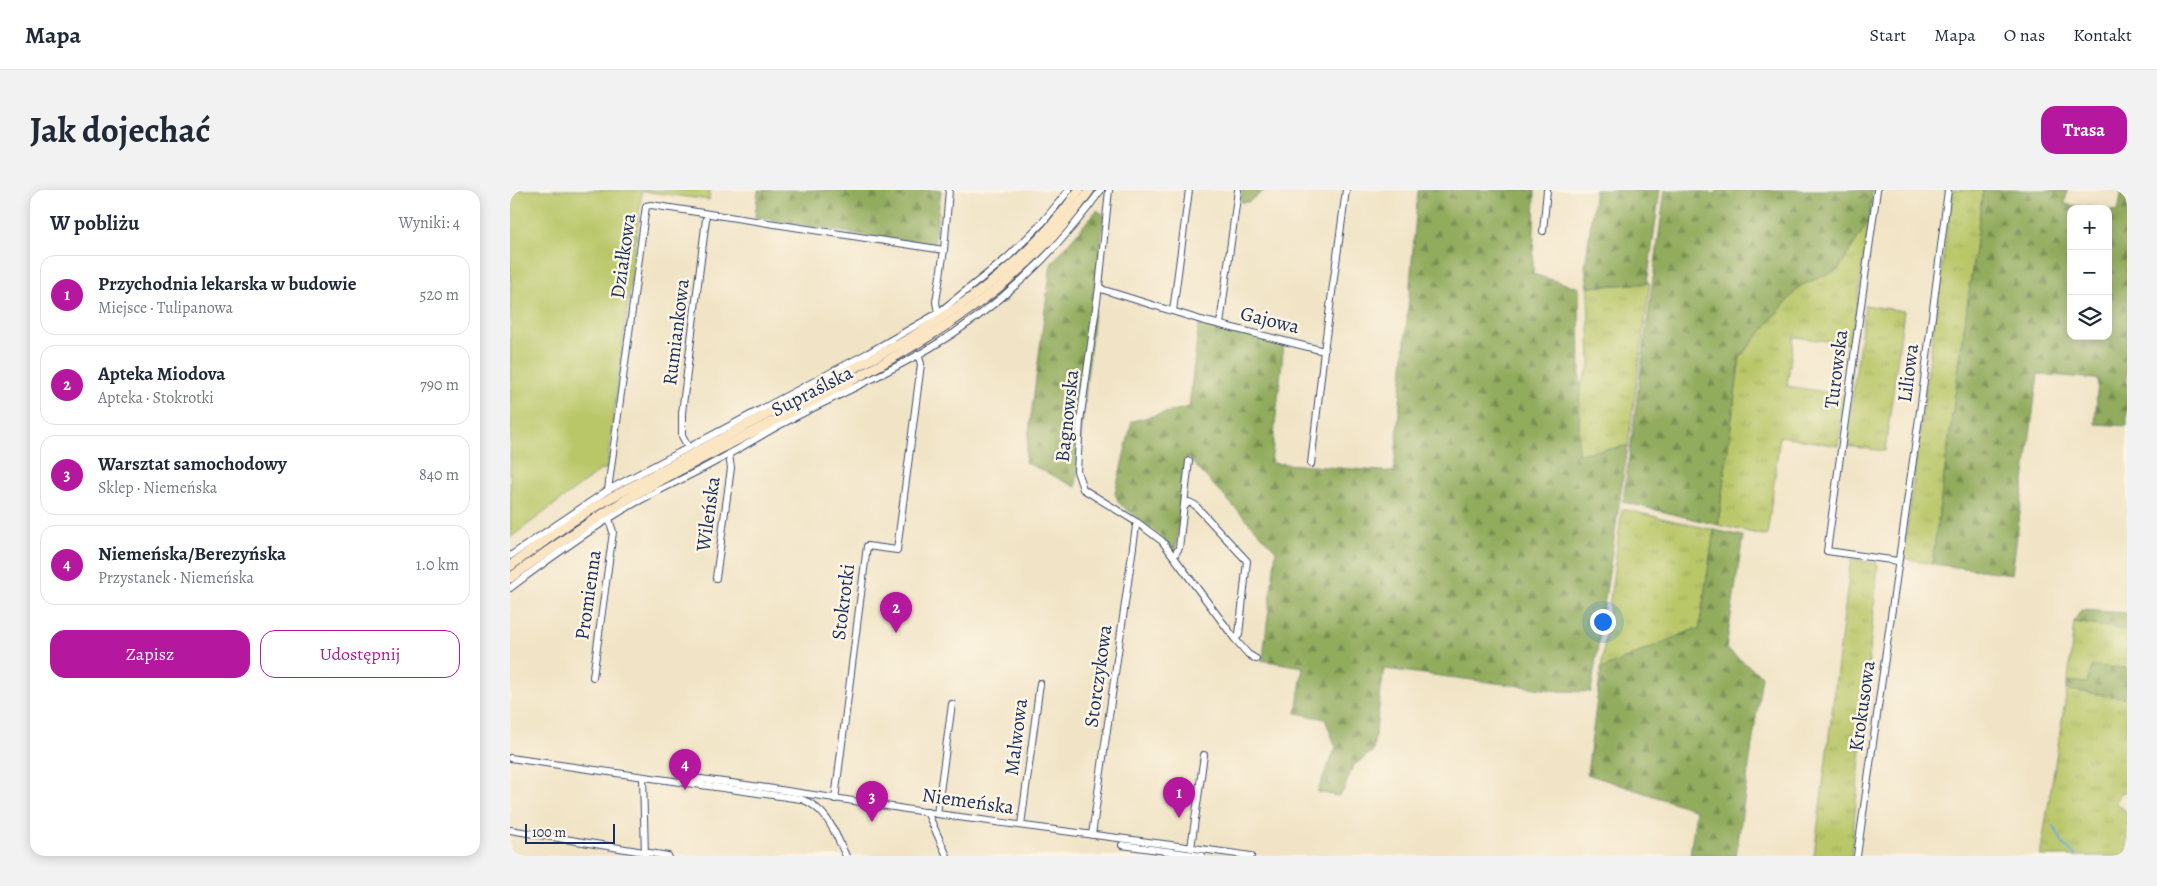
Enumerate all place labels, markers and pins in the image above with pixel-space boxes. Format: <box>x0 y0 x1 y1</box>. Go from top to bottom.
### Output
pin: 2 <box>880 592 912 633</box>
pin: 4 <box>669 749 701 790</box>
pin: 1 <box>1163 777 1195 818</box>
pin: 3 <box>856 781 888 822</box>

